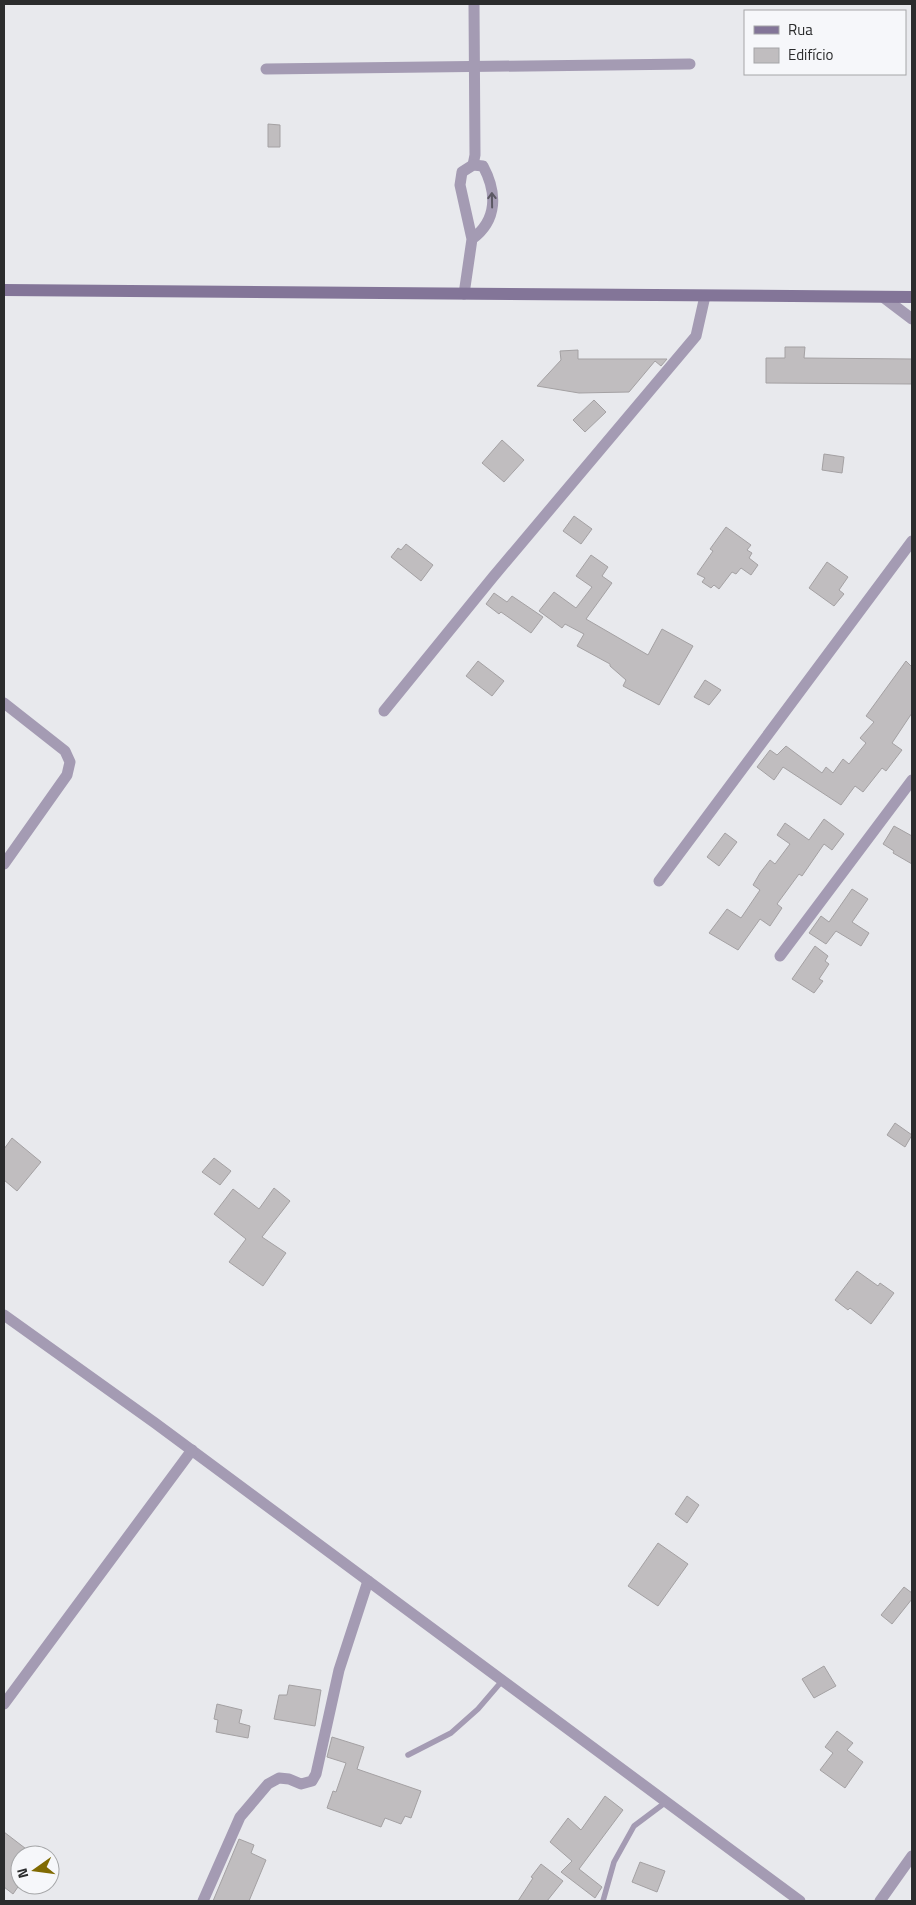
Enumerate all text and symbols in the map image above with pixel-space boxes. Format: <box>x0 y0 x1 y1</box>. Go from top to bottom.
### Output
legend <box>744 10 906 75</box>
text: Rua <box>788 18 813 41</box>
text: Edifício <box>788 43 833 66</box>
one-way arrow <box>487 193 497 209</box>
north arrow <box>10 1845 60 1895</box>
text: N <box>11 1866 33 1881</box>

